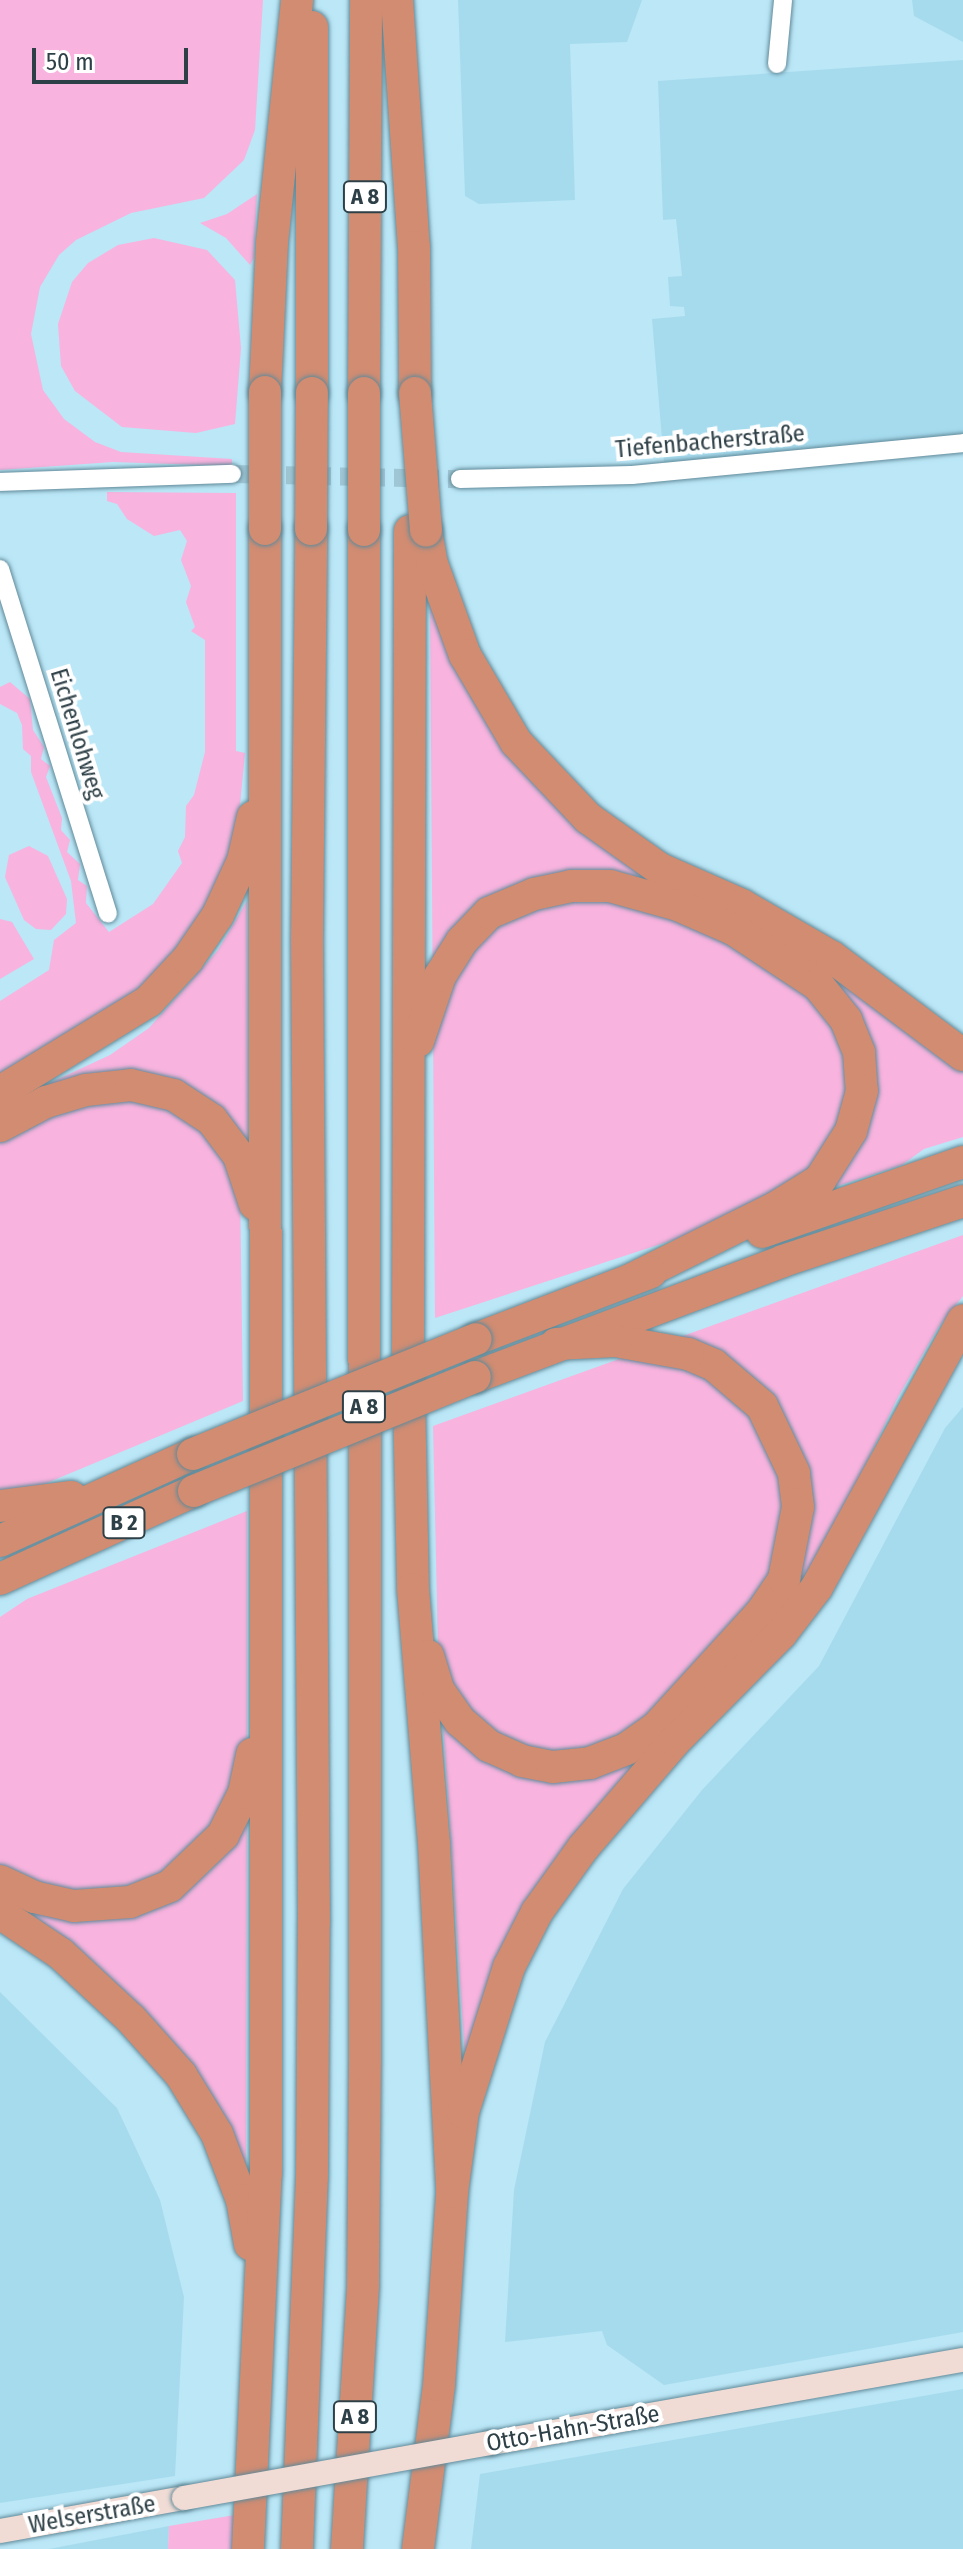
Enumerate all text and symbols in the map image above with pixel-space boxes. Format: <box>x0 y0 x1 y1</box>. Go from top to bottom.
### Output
scale bar <box>36 32 192 82</box>
text: 50 m <box>46 48 94 76</box>
road number: A 8 <box>341 179 389 215</box>
street label: Tiefenbacherstraße <box>614 419 806 465</box>
street label: Eichenlohweg <box>43 665 111 803</box>
road number: A 8 <box>340 1389 388 1425</box>
road number: B 2 <box>102 1505 146 1541</box>
road number: A 8 <box>331 2399 379 2435</box>
street label: Otto-Hahn-Straße <box>484 2400 662 2458</box>
street label: Welserstraße <box>26 2490 158 2540</box>

